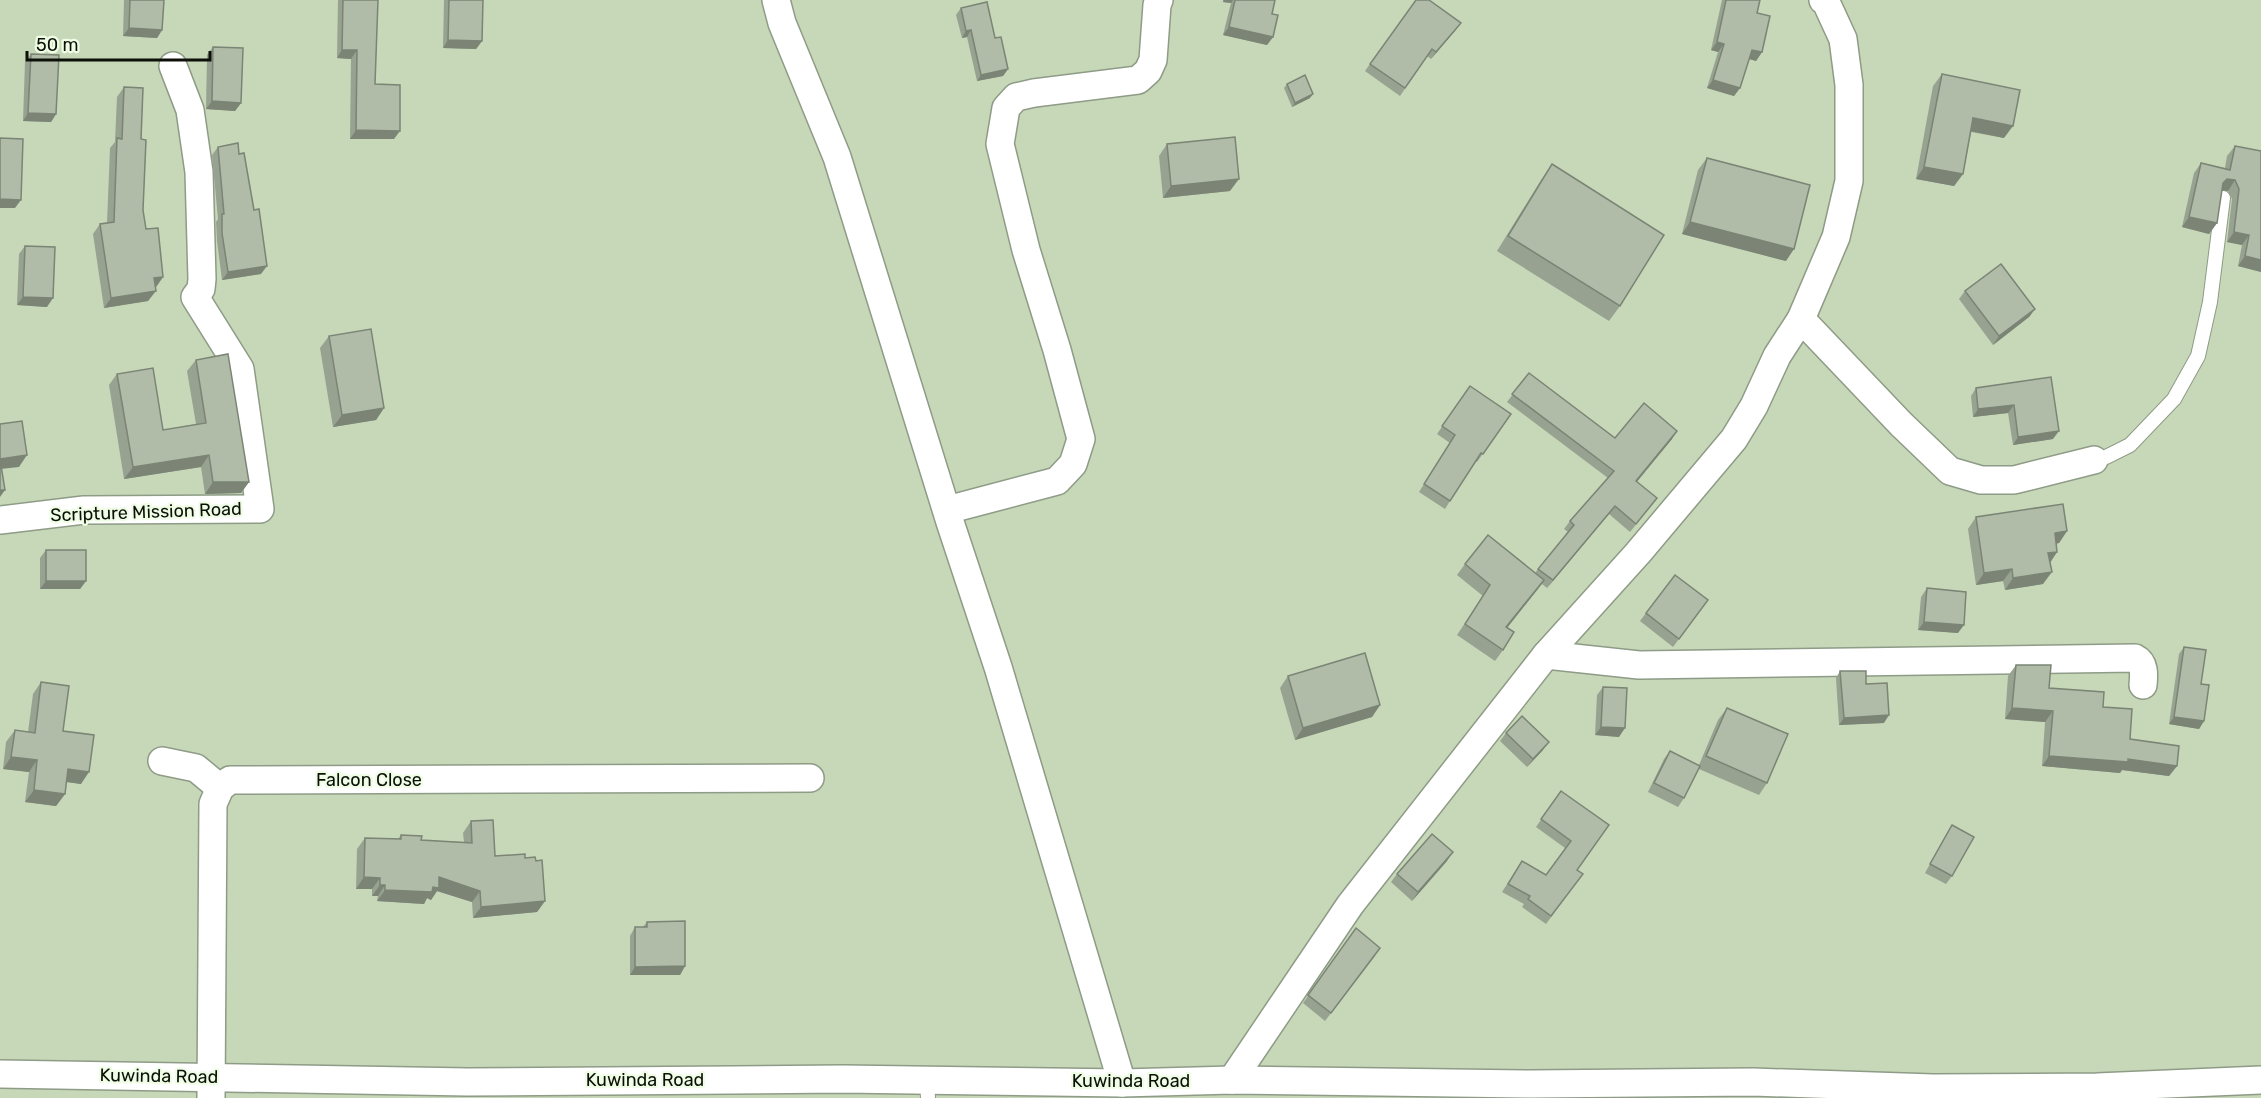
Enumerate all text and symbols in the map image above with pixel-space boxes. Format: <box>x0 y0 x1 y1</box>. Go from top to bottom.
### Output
scale bar <box>27 24 210 62</box>
text: 50 m <box>36 34 79 56</box>
street label: Scripture Mission Road <box>50 498 242 526</box>
street label: Falcon Close <box>316 769 422 791</box>
street label: Kuwinda Road <box>99 1064 219 1088</box>
street label: Kuwinda Road <box>586 1069 704 1091</box>
street label: Kuwinda Road <box>1072 1070 1190 1092</box>

